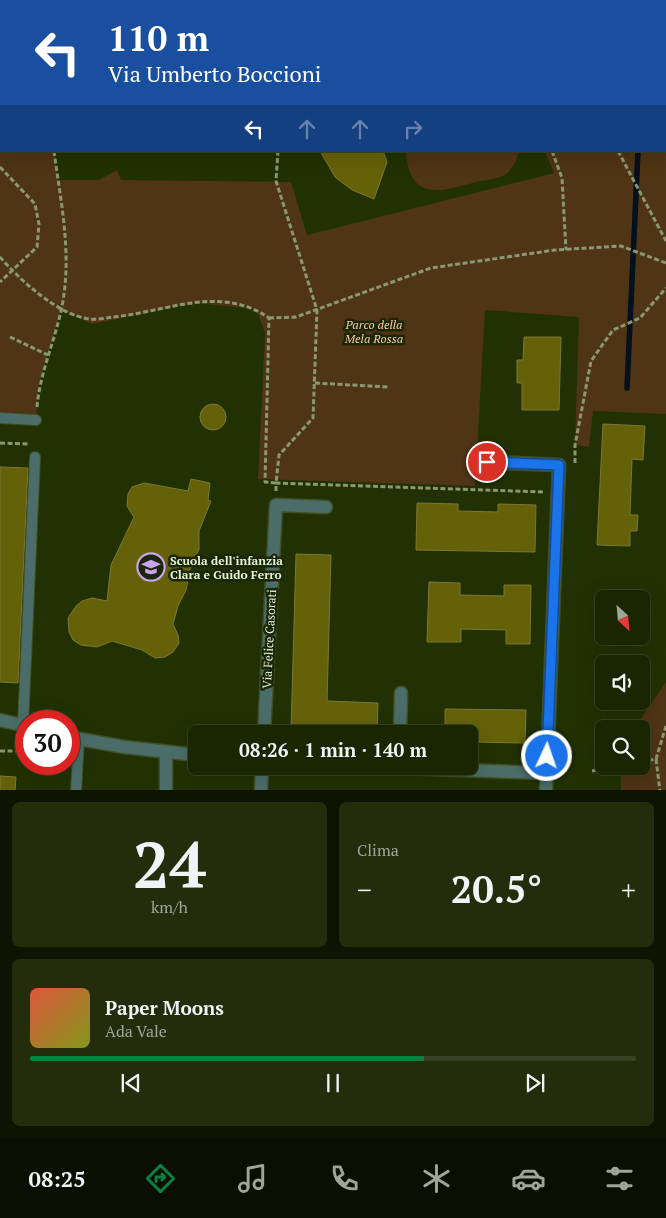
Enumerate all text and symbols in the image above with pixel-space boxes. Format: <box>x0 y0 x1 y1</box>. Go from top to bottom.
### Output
text: 110 m <box>108 15 209 61</box>
icon: left <box>25 20 90 85</box>
text: Via Umberto Boccioni <box>108 59 321 88</box>
icon: left <box>240 115 268 143</box>
icon: ahead <box>293 115 321 143</box>
icon: ahead <box>346 115 374 143</box>
icon: right <box>399 115 427 143</box>
park label: Parco della Mela Rossa <box>344 317 403 346</box>
pin <box>466 441 508 483</box>
icon: arrive <box>473 448 501 476</box>
school or university icon: Scuola dell'infanzia Clara e Guido Ferro <box>136 552 166 582</box>
place label: Scuola dell'infanzia Clara e Guido Ferro <box>170 553 283 582</box>
street label: Via Felice Casorati <box>259 589 279 689</box>
north arrow <box>595 590 650 645</box>
map controls <box>595 590 650 775</box>
button: sound <box>595 655 650 710</box>
speed limit sign: 30 <box>15 710 80 775</box>
button: search <box>595 720 650 775</box>
position arrow <box>520 729 572 781</box>
text: 08:26 · 1 min · 140 m <box>239 737 427 762</box>
text: 24 <box>133 820 206 907</box>
text: Clima <box>357 839 399 861</box>
text: 20.5° <box>451 864 542 914</box>
text: − <box>357 871 372 908</box>
text: + <box>621 871 636 908</box>
text: km/h <box>151 896 188 918</box>
text: Paper Moons <box>105 995 224 1020</box>
text: Ada Vale <box>105 1020 167 1042</box>
icon: previous <box>117 1069 145 1097</box>
icon: pause <box>319 1069 347 1097</box>
icon: next <box>521 1069 549 1097</box>
icon: directions <box>143 1161 178 1196</box>
icon: music <box>235 1161 270 1196</box>
icon: phone <box>327 1161 362 1196</box>
icon: climate <box>419 1161 454 1196</box>
icon: car <box>511 1161 546 1196</box>
icon: filters <box>602 1161 637 1196</box>
text: 08:25 <box>28 1164 86 1193</box>

